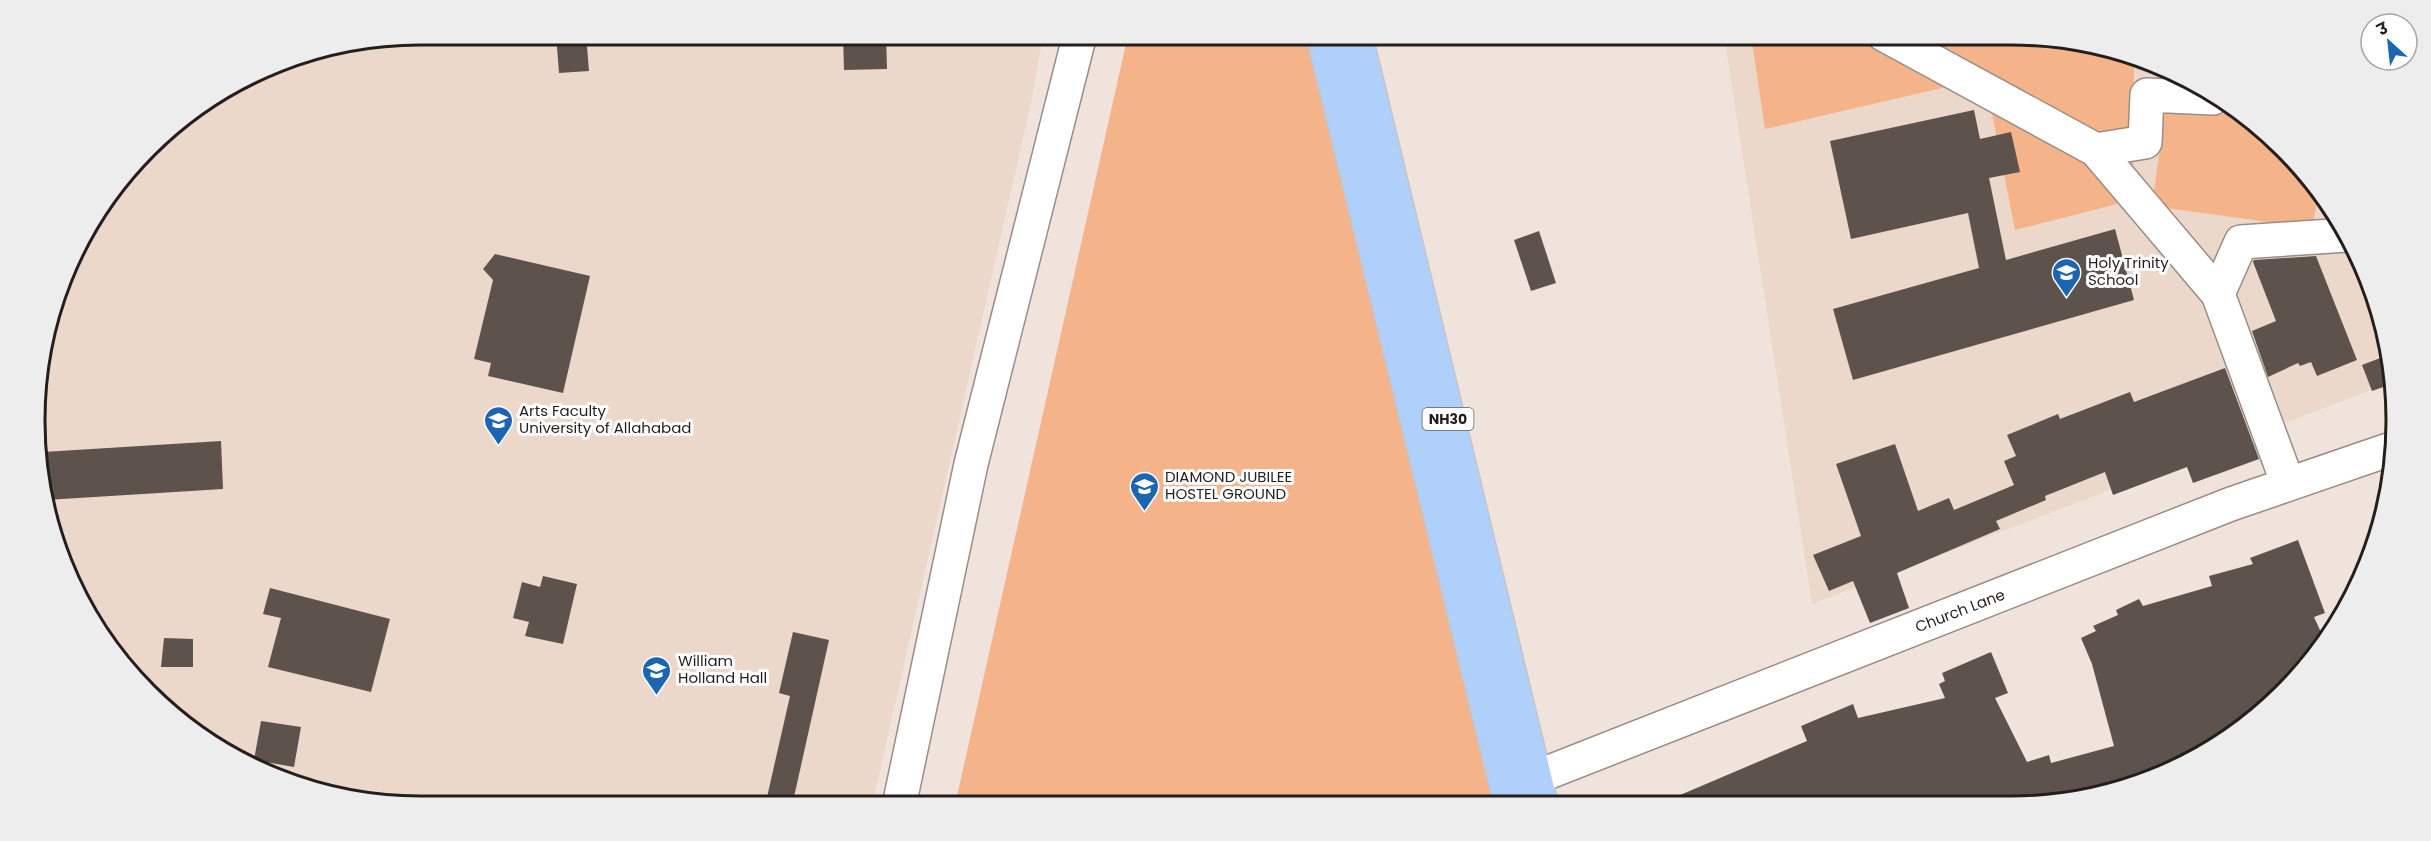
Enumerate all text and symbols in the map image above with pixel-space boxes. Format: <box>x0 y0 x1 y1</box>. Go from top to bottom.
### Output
north arrow <box>2359 12 2419 72</box>
text: उ <box>2372 16 2393 42</box>
place label: Holy Trinity School <box>2088 252 2169 290</box>
school or university icon: Holy Trinity School <box>2051 256 2083 298</box>
place label: Arts Faculty University of Allahabad <box>519 400 692 438</box>
school or university icon: Arts Faculty University of Allahabad <box>482 404 514 446</box>
road number: NH30 <box>1422 408 1474 430</box>
place label: DIAMOND JUBILEE HOSTEL GROUND <box>1165 466 1292 504</box>
school or university icon: DIAMOND JUBILEE HOSTEL GROUND <box>1128 470 1160 512</box>
street label: Church Lane <box>1912 584 2008 637</box>
place label: William Holland Hall <box>678 650 767 688</box>
school or university icon: William Holland Hall <box>641 654 673 696</box>

